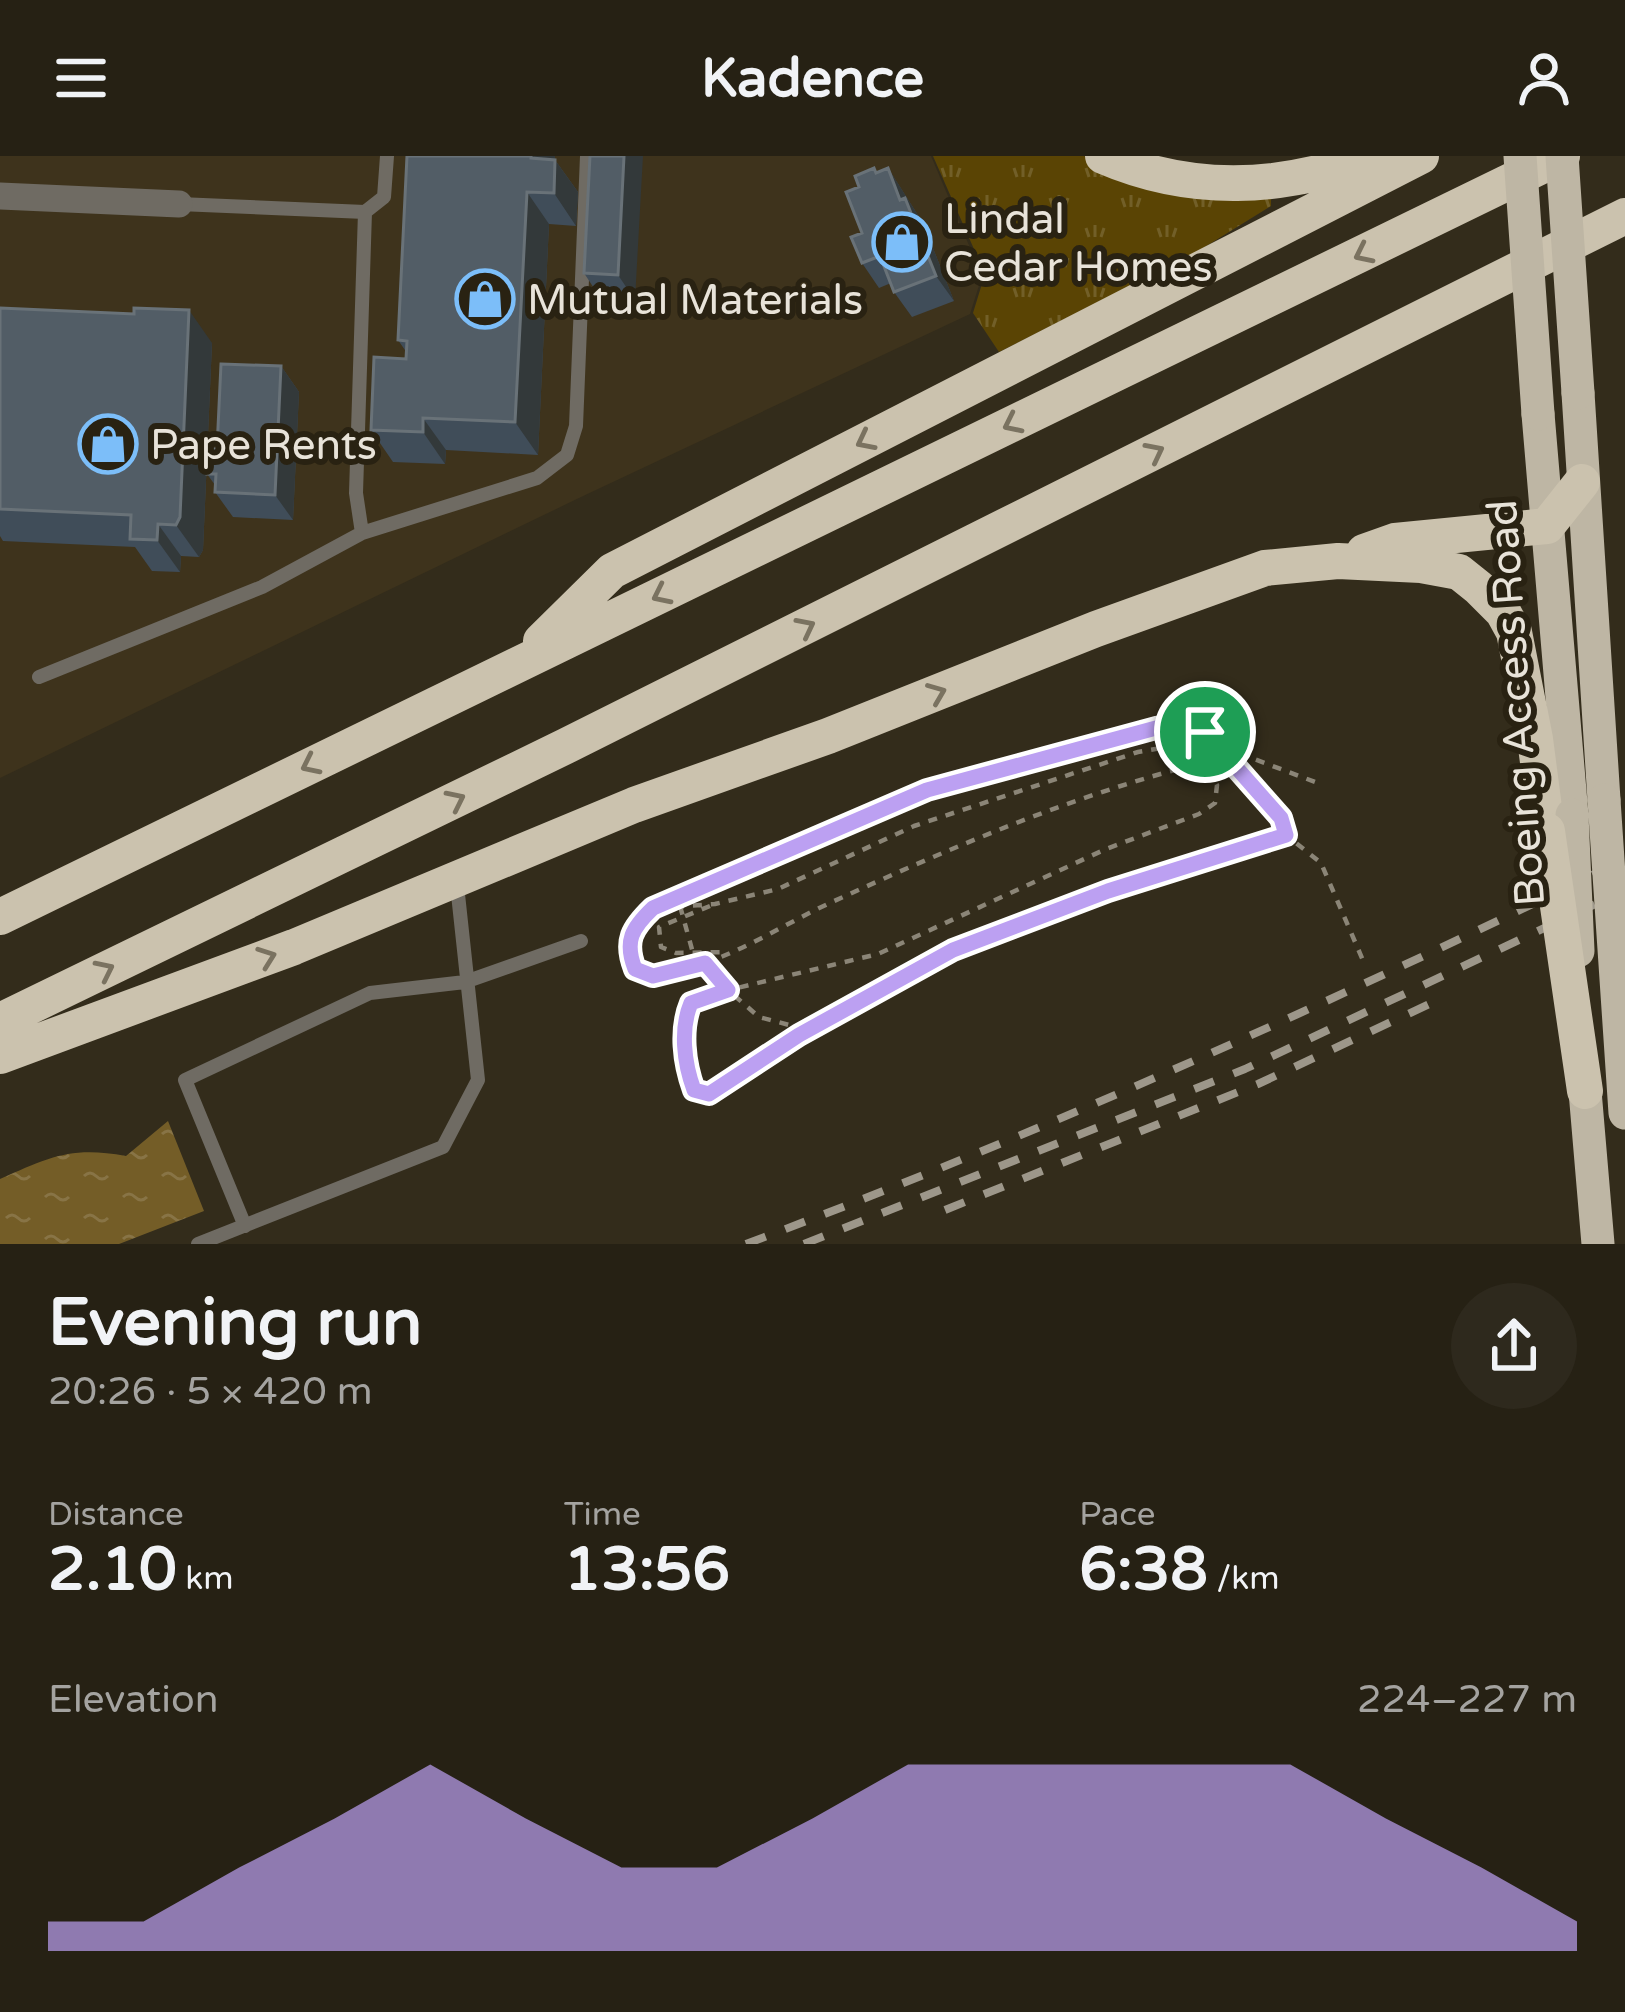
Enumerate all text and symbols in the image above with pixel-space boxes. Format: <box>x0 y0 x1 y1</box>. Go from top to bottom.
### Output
icon: menu <box>48 45 114 111</box>
icon: person <box>1511 45 1577 111</box>
text: Kadence <box>701 46 924 111</box>
place label: Lindal Cedar Homes <box>944 194 1213 293</box>
shop icon: Lindal Cedar Homes <box>871 211 933 273</box>
one-way arrow <box>1354 240 1375 263</box>
shop icon: Mutual Materials <box>454 268 516 330</box>
place label: Mutual Materials <box>527 275 863 326</box>
one-way arrow <box>1003 410 1024 433</box>
shop icon: Pape Rents <box>77 413 139 475</box>
place label: Pape Rents <box>150 420 377 471</box>
one-way arrow <box>855 427 877 450</box>
one-way arrow <box>1142 443 1164 466</box>
street label: Boeing Access Road <box>1477 498 1556 908</box>
one-way arrow <box>652 580 673 604</box>
one-way arrow <box>794 617 815 641</box>
pin <box>1154 681 1256 783</box>
one-way arrow <box>925 682 946 707</box>
icon: arrive <box>1172 699 1238 765</box>
one-way arrow <box>301 751 322 774</box>
one-way arrow <box>444 790 465 814</box>
one-way arrow <box>255 947 276 971</box>
one-way arrow <box>93 961 114 984</box>
text: Evening run <box>48 1283 422 1363</box>
button: share <box>1451 1283 1577 1409</box>
text: 20:26 · 5 × 420 m <box>48 1368 373 1415</box>
text: Distance <box>48 1495 184 1534</box>
text: Time <box>564 1495 641 1534</box>
text: Pace <box>1079 1495 1155 1534</box>
text: 2.10 <box>48 1534 177 1606</box>
text: 13:56 <box>564 1534 730 1606</box>
text: 6:38 <box>1079 1534 1208 1606</box>
text: km <box>177 1559 234 1598</box>
text: /km <box>1208 1559 1279 1598</box>
text: Elevation <box>48 1676 218 1723</box>
text: 224–227 m <box>1357 1676 1577 1723</box>

